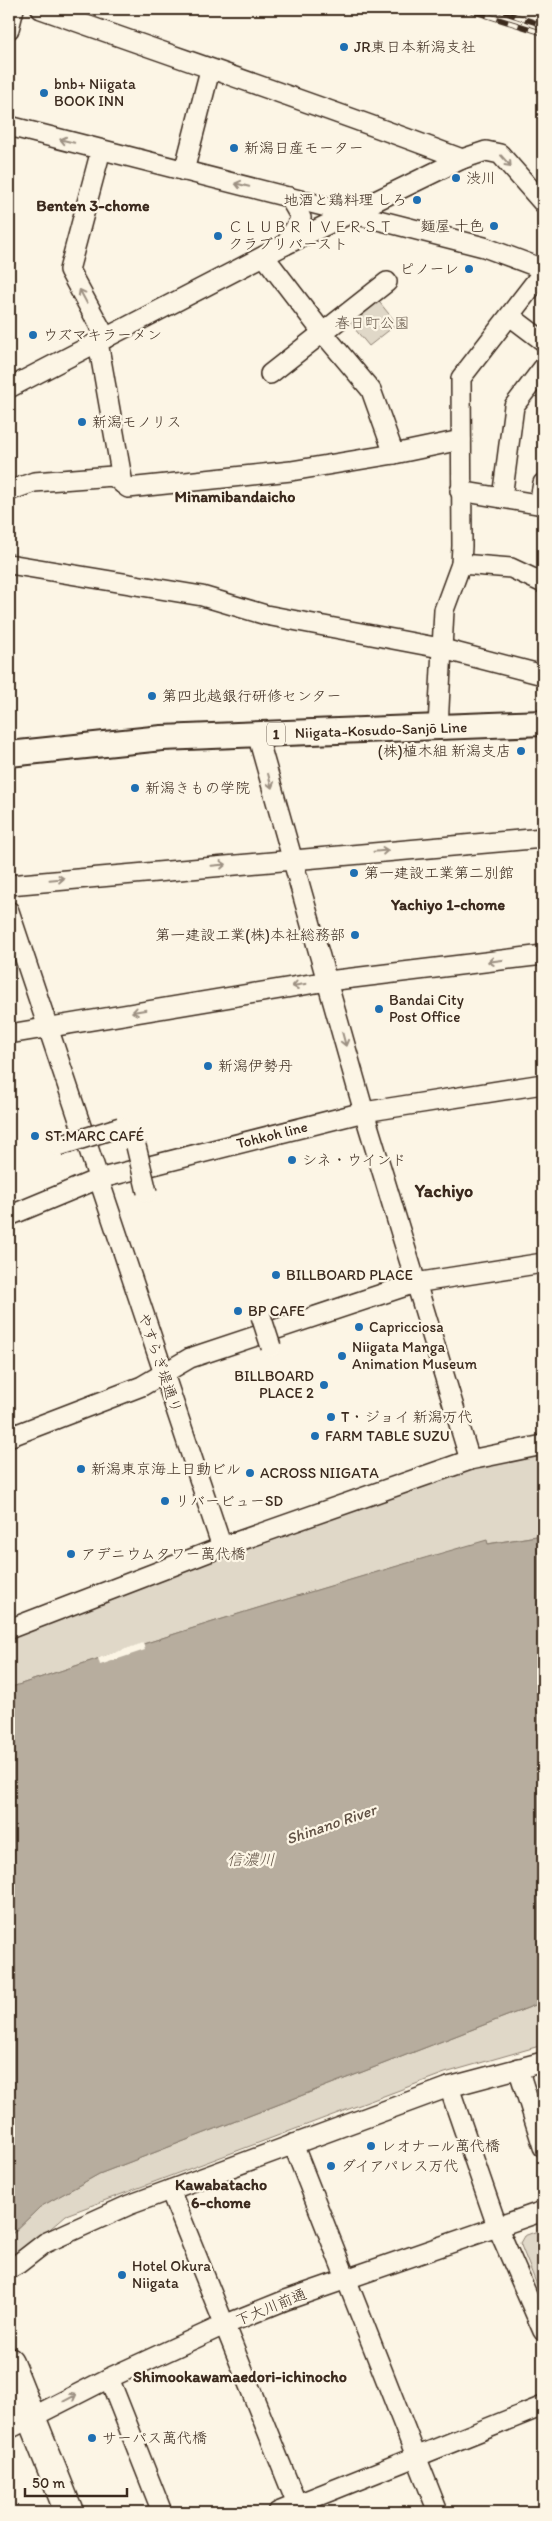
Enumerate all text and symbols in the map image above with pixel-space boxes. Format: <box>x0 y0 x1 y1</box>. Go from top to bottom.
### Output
place label: JR東日本新潟支社 <box>354 38 476 56</box>
marker: JR東日本新潟支社 <box>338 41 350 53</box>
place label: bnb+ Niigata BOOK INN <box>54 75 136 110</box>
marker: bnb+ Niigata BOOK INN <box>38 87 50 99</box>
one-way arrow <box>60 136 76 145</box>
place label: 新潟日産モーター <box>244 139 364 157</box>
marker: 新潟日産モーター <box>228 142 240 154</box>
one-way arrow <box>500 155 512 168</box>
place label: 渋川 <box>466 169 496 187</box>
marker: 渋川 <box>450 172 462 184</box>
one-way arrow <box>234 180 250 190</box>
place label: 地酒と鶏料理 しろ <box>284 191 407 209</box>
marker: 地酒と鶏料理 しろ <box>411 194 423 206</box>
district label: Benten 3-chome <box>36 196 150 215</box>
place label: 麵屋 十色 <box>421 217 484 235</box>
place label: ＣＬＵＢＲＩＶＥＲＳＴ クラブリバースト <box>228 218 393 253</box>
marker: 麵屋 十色 <box>488 220 500 232</box>
marker: ＣＬＵＢＲＩＶＥＲＳＴ クラブリバースト <box>212 230 224 242</box>
place label: ピノーレ <box>400 260 459 278</box>
marker: ピノーレ <box>463 263 475 275</box>
one-way arrow <box>77 289 87 303</box>
park label: 春日町公園 <box>334 314 410 332</box>
place label: ウズマキラーメン <box>43 326 162 344</box>
marker: ウズマキラーメン <box>27 329 39 341</box>
place label: 新潟モノリス <box>92 413 181 431</box>
marker: 新潟モノリス <box>76 416 88 428</box>
district label: Minamibandaicho <box>174 487 296 506</box>
place label: 第四北越銀行研修センター <box>162 687 341 705</box>
marker: 第四北越銀行研修センター <box>146 690 158 702</box>
street label: Niigata-Kosudo-Sanjō Line <box>294 718 468 742</box>
road number: 1 <box>267 722 285 746</box>
place label: (株)植木組 新潟支店 <box>378 742 511 760</box>
marker: (株)植木組 新潟支店 <box>515 745 527 757</box>
one-way arrow <box>266 773 275 789</box>
place label: 新潟きもの学院 <box>145 779 250 797</box>
marker: 新潟きもの学院 <box>129 782 141 794</box>
one-way arrow <box>373 846 389 856</box>
one-way arrow <box>211 860 227 869</box>
place label: 第一建設工業第二別館 <box>364 864 514 882</box>
marker: 第一建設工業第二別館 <box>348 867 360 879</box>
one-way arrow <box>49 874 65 883</box>
district label: Yachiyo 1-chome <box>390 895 505 915</box>
place label: 第一建設工業(株)本社総務部 <box>155 926 345 944</box>
marker: 第一建設工業(株)本社総務部 <box>349 929 361 941</box>
one-way arrow <box>487 956 503 966</box>
one-way arrow <box>291 981 307 991</box>
place label: Bandai City Post Office <box>389 991 464 1026</box>
marker: Bandai City Post Office <box>373 1003 385 1015</box>
one-way arrow <box>131 1007 147 1017</box>
one-way arrow <box>339 1030 349 1046</box>
place label: 新潟伊勢丹 <box>218 1057 293 1075</box>
marker: 新潟伊勢丹 <box>202 1060 214 1072</box>
street label: Tohkoh line <box>235 1117 309 1153</box>
place label: ST.MARC CAFÉ <box>45 1127 144 1145</box>
marker: ST.MARC CAFÉ <box>29 1130 41 1142</box>
place label: シネ・ウインド <box>302 1151 406 1169</box>
marker: シネ・ウインド <box>286 1154 298 1166</box>
district label: Yachiyo <box>414 1180 473 1202</box>
place label: BILLBOARD PLACE <box>286 1266 413 1284</box>
marker: BILLBOARD PLACE <box>270 1269 282 1281</box>
place label: BP CAFE <box>248 1302 305 1320</box>
marker: BP CAFE <box>232 1305 244 1317</box>
street label: やすらぎ堤通り <box>134 1310 186 1416</box>
place label: Capricciosa <box>369 1318 444 1336</box>
marker: Capricciosa <box>353 1321 365 1333</box>
place label: Niigata Manga Animation Museum <box>352 1338 478 1373</box>
marker: Niigata Manga Animation Museum <box>336 1350 348 1362</box>
place label: BILLBOARD PLACE 2 <box>234 1367 314 1402</box>
marker: BILLBOARD PLACE 2 <box>318 1379 330 1391</box>
place label: T・ジョイ 新潟万代 <box>341 1408 473 1426</box>
marker: T・ジョイ 新潟万代 <box>325 1411 337 1423</box>
place label: FARM TABLE SUZU <box>325 1427 450 1445</box>
marker: FARM TABLE SUZU <box>309 1430 321 1442</box>
place label: 新潟東京海上日動ビル <box>91 1460 241 1478</box>
marker: 新潟東京海上日動ビル <box>75 1463 87 1475</box>
place label: ACROSS NIIGATA <box>260 1464 379 1482</box>
marker: ACROSS NIIGATA <box>244 1467 256 1479</box>
place label: リバービューSD <box>175 1492 283 1510</box>
marker: リバービューSD <box>159 1495 171 1507</box>
place label: アデニウムタワー萬代橋 <box>81 1545 245 1563</box>
marker: アデニウムタワー萬代橋 <box>65 1548 77 1560</box>
water label: Shinano River <box>284 1799 380 1848</box>
water label: 信濃川 <box>227 1850 275 1869</box>
place label: レオナール萬代橋 <box>381 2137 500 2155</box>
marker: レオナール萬代橋 <box>365 2140 377 2152</box>
place label: ダイアパレス万代 <box>341 2157 459 2175</box>
marker: ダイアパレス万代 <box>325 2160 337 2172</box>
district label: Kawabatacho 6-chome <box>175 2175 267 2212</box>
place label: Hotel Okura Niigata <box>132 2257 211 2292</box>
marker: Hotel Okura Niigata <box>116 2269 128 2281</box>
street label: 下大川前通 <box>233 2285 309 2329</box>
district label: Shimookawamaedori-ichinocho <box>133 2367 347 2386</box>
one-way arrow <box>63 2393 78 2403</box>
place label: サーパス萬代橋 <box>102 2429 207 2447</box>
marker: サーパス萬代橋 <box>86 2432 98 2444</box>
scale bar <box>25 2466 128 2498</box>
text: 50 m <box>32 2474 65 2492</box>

